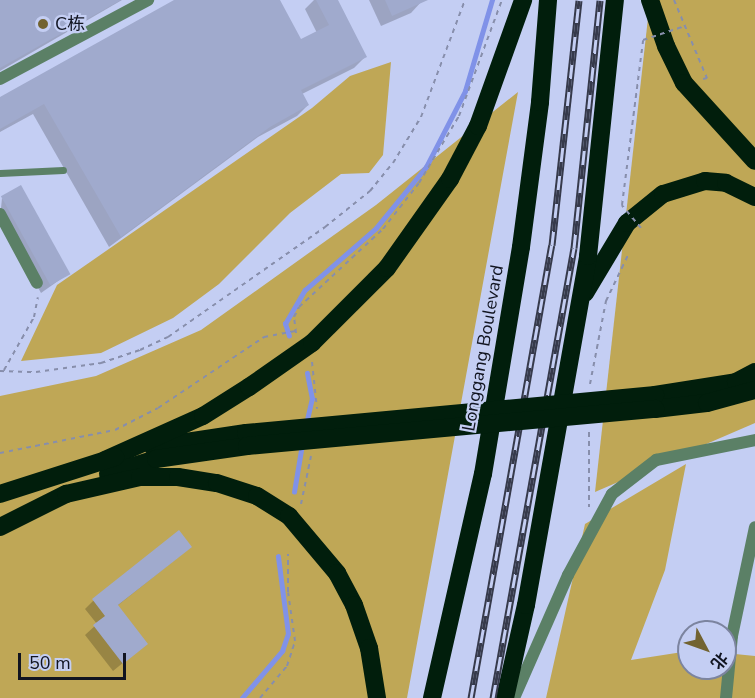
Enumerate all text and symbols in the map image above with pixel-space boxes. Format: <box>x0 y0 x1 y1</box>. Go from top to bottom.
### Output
place label: C栋 <box>55 13 85 35</box>
marker: C栋 <box>36 17 50 31</box>
street label: Longgang Boulevard <box>458 263 508 433</box>
north arrow <box>677 620 737 680</box>
scale bar <box>21 641 129 679</box>
text: 北 <box>706 647 733 674</box>
text: 50 m <box>29 651 71 675</box>

